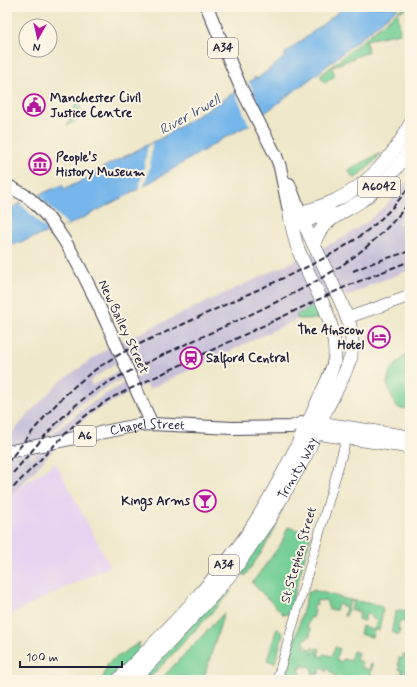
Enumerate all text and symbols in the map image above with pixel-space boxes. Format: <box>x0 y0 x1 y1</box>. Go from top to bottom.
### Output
north arrow <box>18 18 58 58</box>
road number: A34 <box>208 38 238 58</box>
text: N <box>32 39 41 54</box>
place label: Manchester Civil Justice Centre <box>50 90 141 122</box>
water label: River Irwell <box>156 90 225 139</box>
public building icon: Manchester Civil Justice Centre <box>21 92 47 118</box>
place label: People's History Museum <box>56 149 146 181</box>
museum icon: People's History Museum <box>27 151 53 177</box>
road number: A6042 <box>358 177 400 197</box>
street label: New Bailey Street <box>94 277 152 377</box>
place label: The Ainscow Hotel <box>298 322 364 354</box>
hotel icon: The Ainscow Hotel <box>366 324 392 350</box>
station icon: Salford Central <box>178 345 204 371</box>
place label: Salford Central <box>206 350 289 369</box>
street label: Chapel Street <box>108 415 185 439</box>
road number: A6 <box>74 426 96 446</box>
street label: Trinity Way <box>274 434 321 502</box>
bar icon: Kings Arms <box>192 488 218 514</box>
place label: Kings Arms <box>121 493 190 512</box>
street label: St Stephen Street <box>277 505 321 605</box>
road number: A34 <box>209 555 239 575</box>
scale bar <box>20 643 122 669</box>
text: 100 m <box>26 650 58 666</box>

